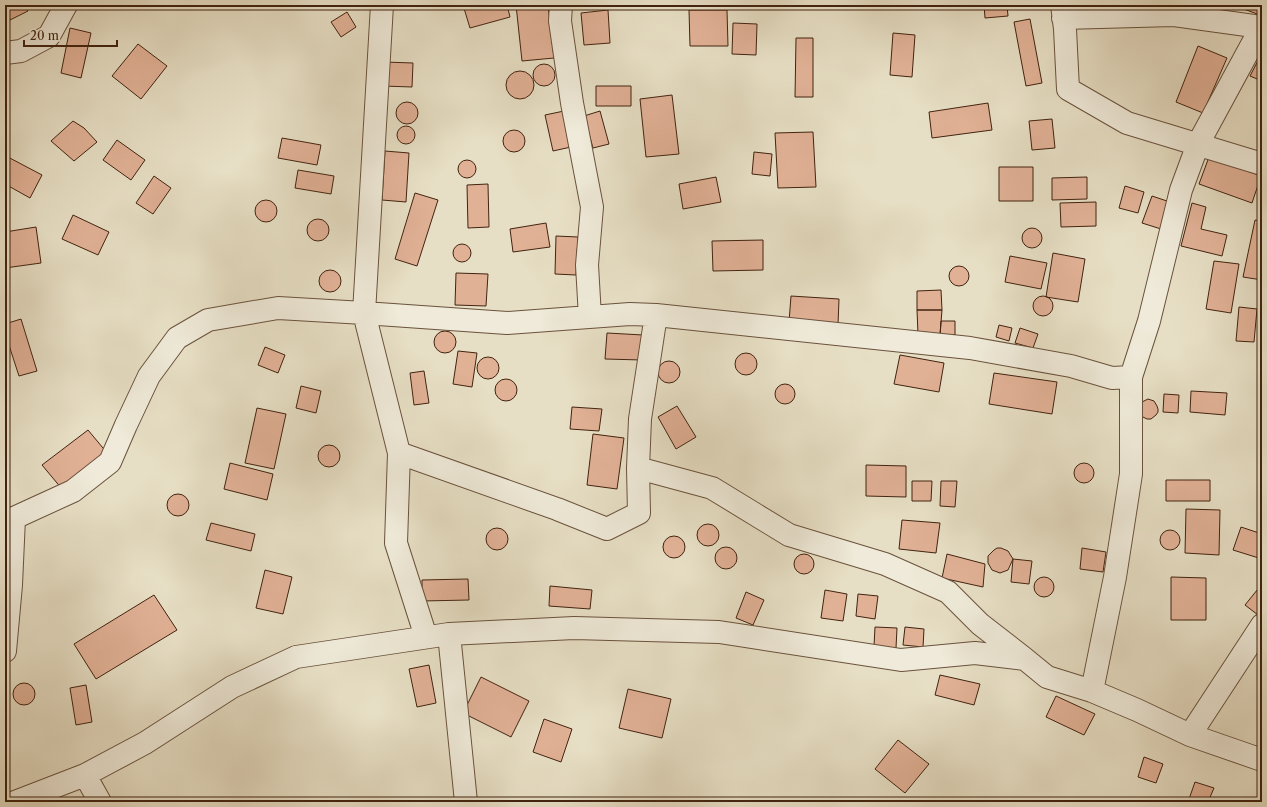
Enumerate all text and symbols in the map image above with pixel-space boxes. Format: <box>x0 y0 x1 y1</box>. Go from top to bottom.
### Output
scale bar <box>24 22 117 48</box>
text: 20 m <box>30 28 59 43</box>

